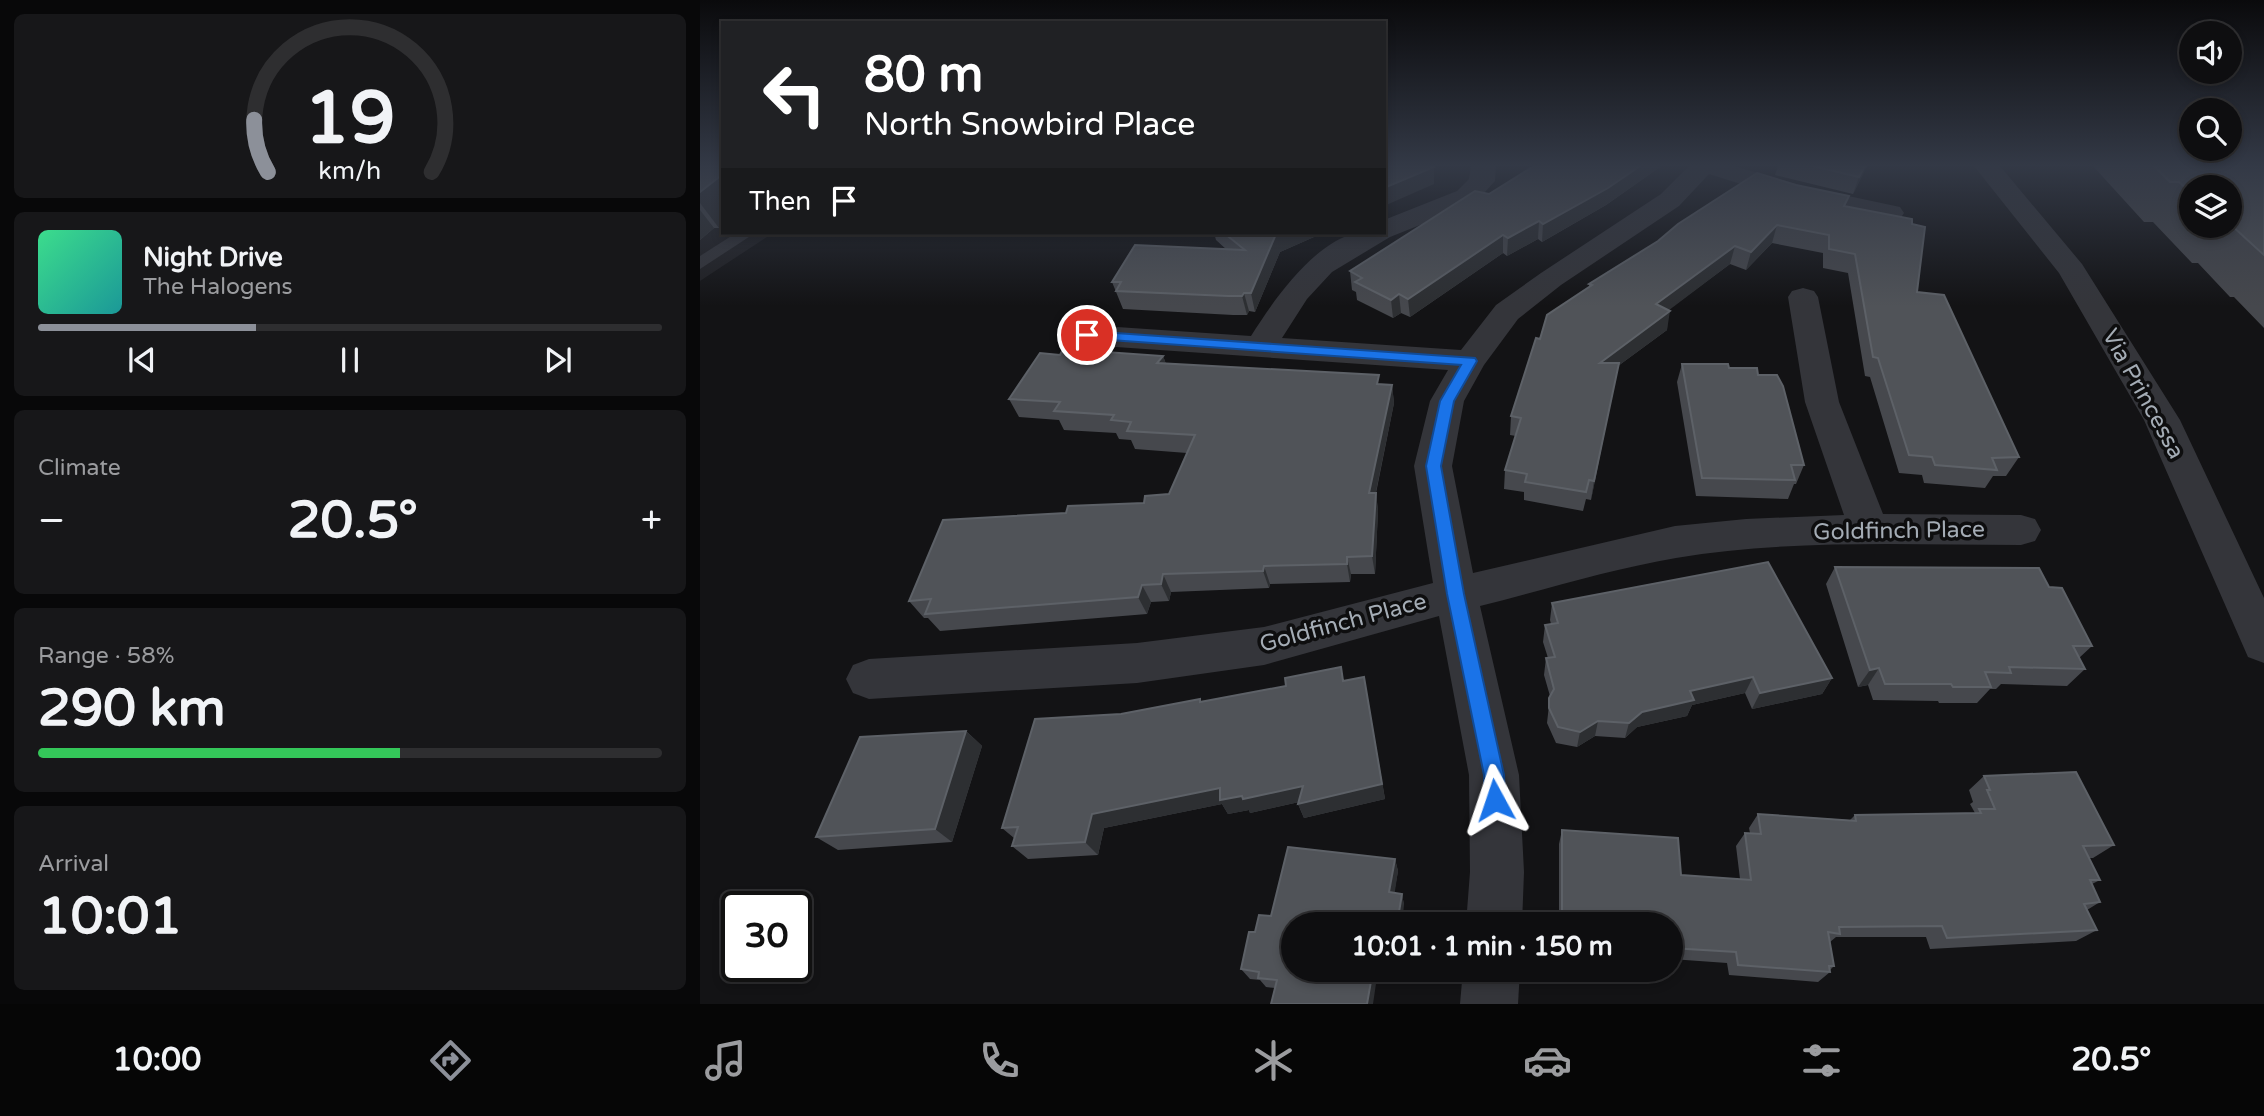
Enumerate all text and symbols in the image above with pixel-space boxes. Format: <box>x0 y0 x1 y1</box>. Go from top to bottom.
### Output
map controls <box>2179 21 2242 238</box>
button: sound <box>2179 21 2242 84</box>
text: 80 m <box>864 46 983 105</box>
icon: left <box>749 49 840 140</box>
text: 19 <box>304 75 396 163</box>
button: search <box>2179 98 2242 161</box>
text: North Snowbird Place <box>864 106 1195 144</box>
text: km/h <box>319 156 381 186</box>
button: layers <box>2179 175 2242 238</box>
icon: arrive <box>825 182 863 220</box>
text: Then <box>749 186 811 217</box>
text: Night Drive <box>143 242 283 273</box>
text: The Halogens <box>143 273 292 301</box>
pin <box>1057 305 1117 365</box>
icon: arrive <box>1068 316 1106 354</box>
street label: Via Princessa <box>2096 324 2190 464</box>
icon: previous <box>123 341 161 379</box>
icon: pause <box>331 341 369 379</box>
icon: next <box>539 341 577 379</box>
text: Climate <box>38 454 121 482</box>
text: 20.5° <box>288 489 418 552</box>
text: − <box>38 498 65 544</box>
text: + <box>641 498 662 544</box>
street label: Goldfinch Place <box>1813 516 1985 546</box>
street label: Goldfinch Place <box>1256 587 1430 659</box>
text: Range · 58% <box>38 642 174 670</box>
text: 290 km <box>38 677 226 740</box>
position arrow <box>1458 763 1532 837</box>
text: Arrival <box>38 850 109 878</box>
text: 10:01 <box>38 885 182 948</box>
speed limit sign: 30 <box>721 891 812 982</box>
text: 10:01 · 1 min · 150 m <box>1351 931 1613 962</box>
icon: directions <box>426 1036 475 1085</box>
icon: music <box>701 1036 750 1085</box>
icon: phone <box>975 1036 1024 1085</box>
icon: climate <box>1249 1036 1298 1085</box>
icon: car <box>1523 1036 1572 1085</box>
icon: filters <box>1797 1036 1846 1085</box>
text: 10:00 <box>113 1041 201 1079</box>
text: 20.5° <box>2071 1041 2151 1079</box>

